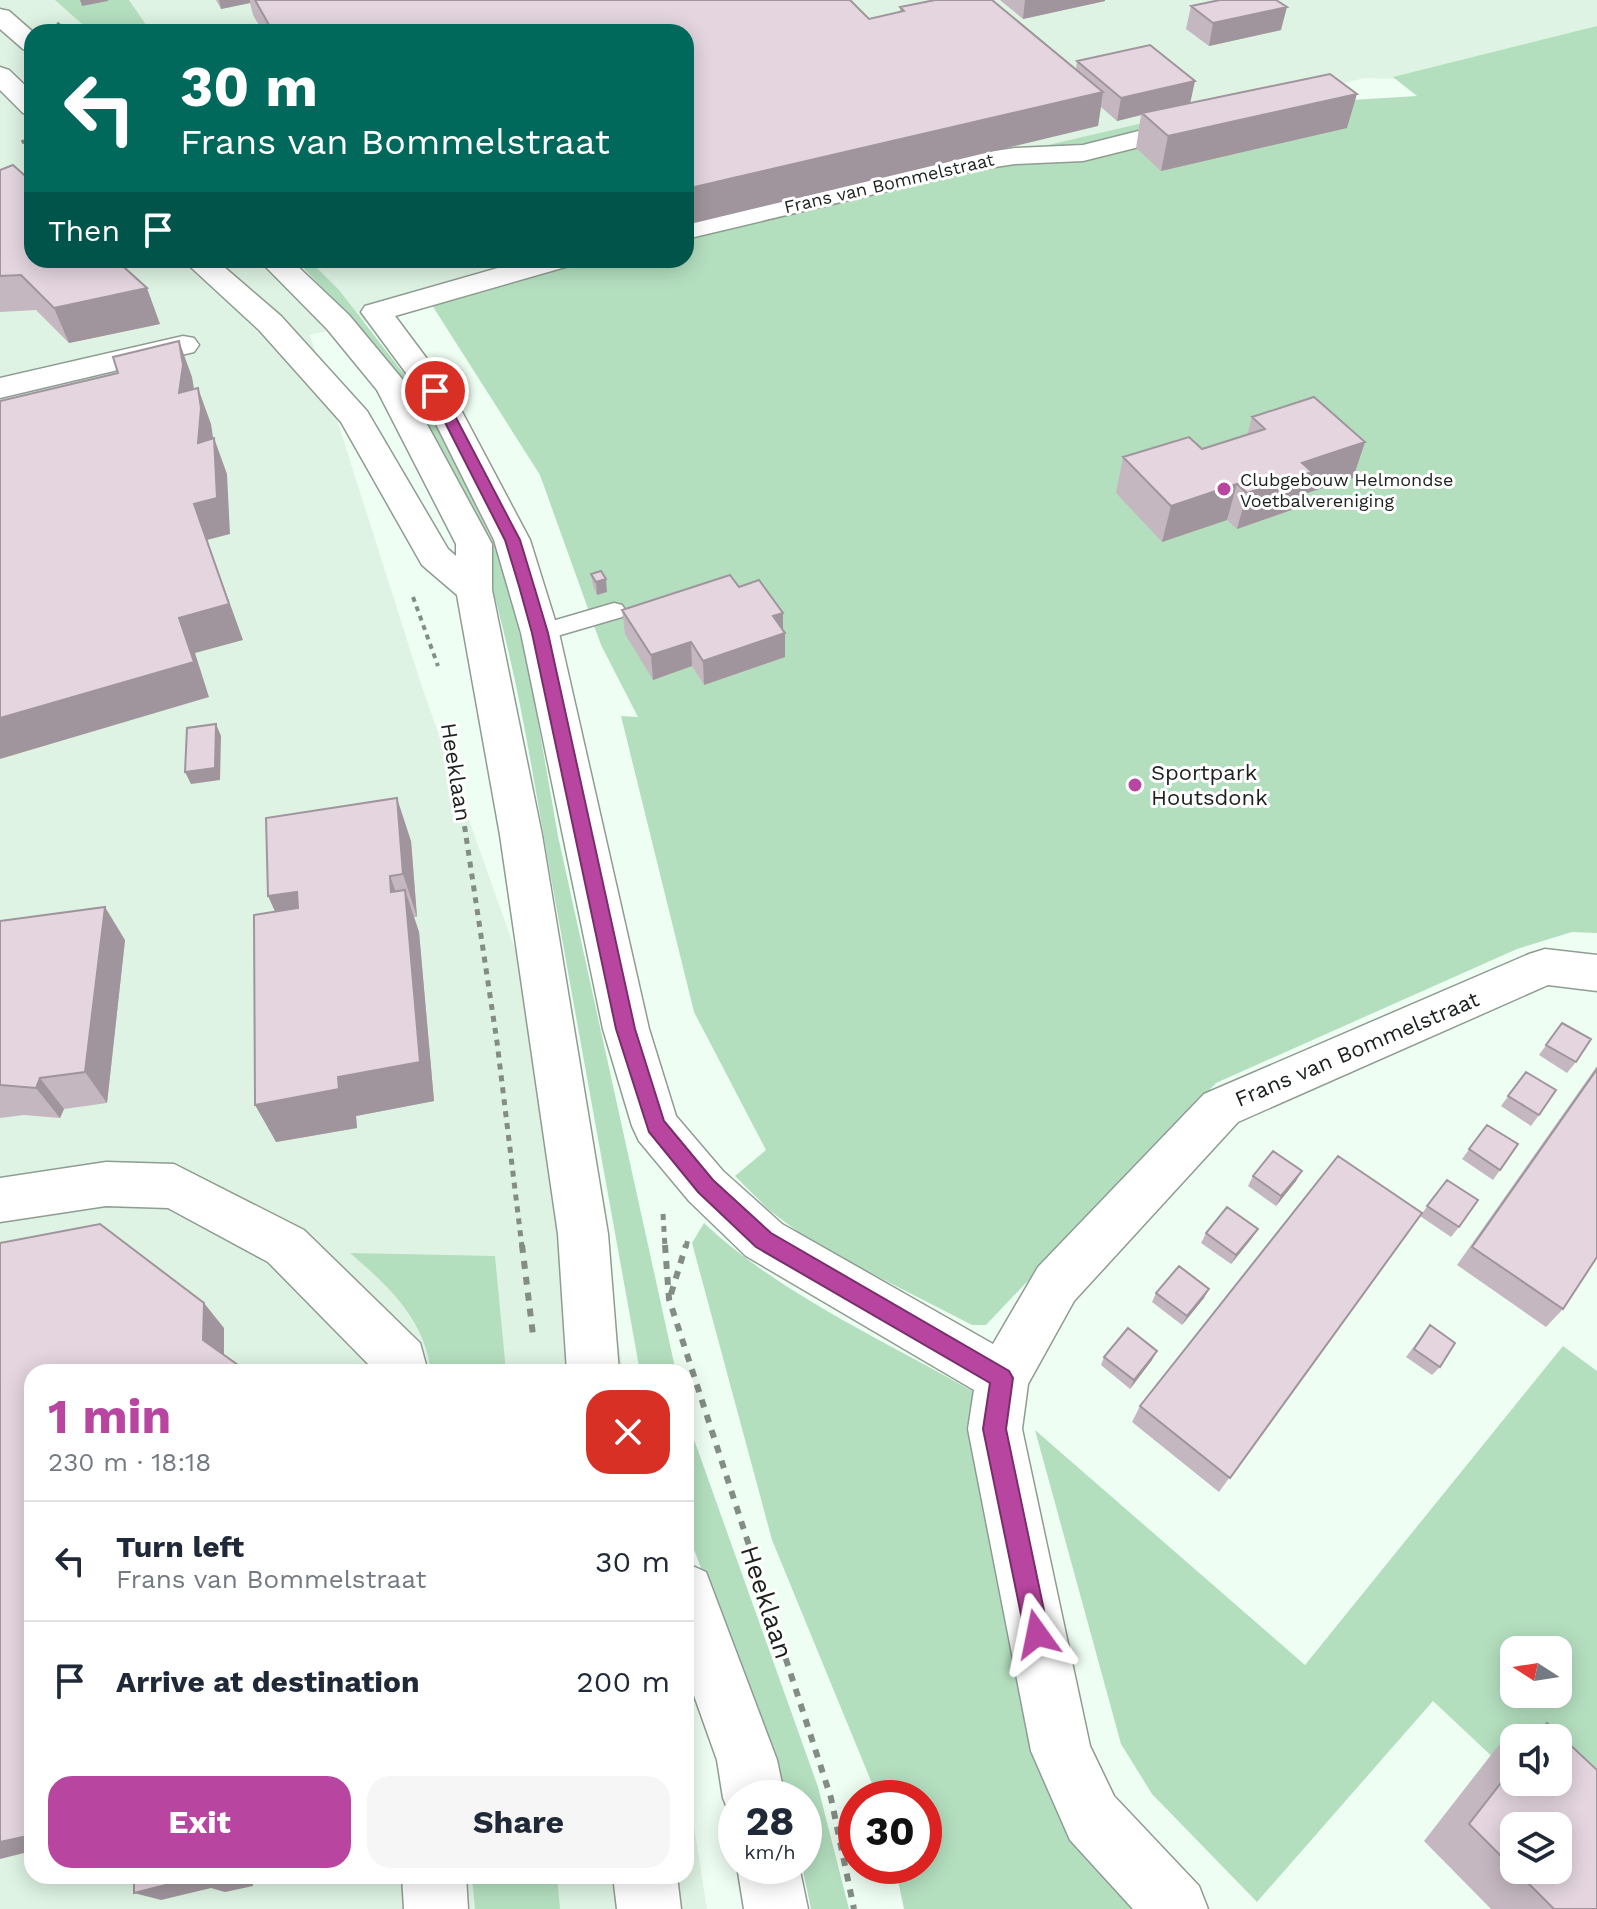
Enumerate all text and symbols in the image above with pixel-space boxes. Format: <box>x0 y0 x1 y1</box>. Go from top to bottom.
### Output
text: 30 m <box>180 54 318 120</box>
icon: left <box>48 56 152 160</box>
text: Frans van Bommelstraat <box>180 121 610 163</box>
street label: Frans van Bommelstraat <box>782 149 996 217</box>
icon: arrive <box>136 208 180 252</box>
text: Then <box>48 213 120 248</box>
pin <box>401 357 469 425</box>
icon: arrive <box>413 369 457 413</box>
place label: Clubgebouw Helmondse Voetbalvereniging <box>1240 469 1453 511</box>
marker: Clubgebouw Helmondse Voetbalvereniging <box>1215 480 1233 498</box>
street label: Heeklaan <box>436 721 476 823</box>
place label: Sportpark Houtsdonk <box>1151 760 1268 810</box>
marker: Sportpark Houtsdonk <box>1126 776 1144 794</box>
street label: Frans van Bommelstraat <box>1231 986 1483 1112</box>
text: 1 min <box>48 1388 171 1445</box>
button: close <box>586 1390 670 1474</box>
text: 230 m · 18:18 <box>48 1447 211 1477</box>
text: Turn left <box>116 1529 244 1564</box>
icon: left <box>48 1539 92 1583</box>
street label: Heeklaan <box>735 1542 799 1662</box>
text: 30 m <box>595 1544 670 1579</box>
text: Frans van Bommelstraat <box>116 1564 426 1594</box>
position arrow <box>995 1592 1079 1676</box>
north arrow <box>1500 1636 1572 1708</box>
map controls <box>1500 1636 1572 1884</box>
icon: arrive <box>48 1659 92 1703</box>
text: Arrive at destination <box>116 1664 420 1699</box>
text: 200 m <box>576 1664 670 1699</box>
button: sound <box>1500 1724 1572 1796</box>
button: Exit <box>48 1776 351 1868</box>
button: Share <box>367 1776 670 1868</box>
speed limit sign: 30 <box>838 1780 942 1884</box>
text: 28 <box>746 1798 794 1845</box>
button: layers <box>1500 1812 1572 1884</box>
text: km/h <box>744 1840 796 1864</box>

